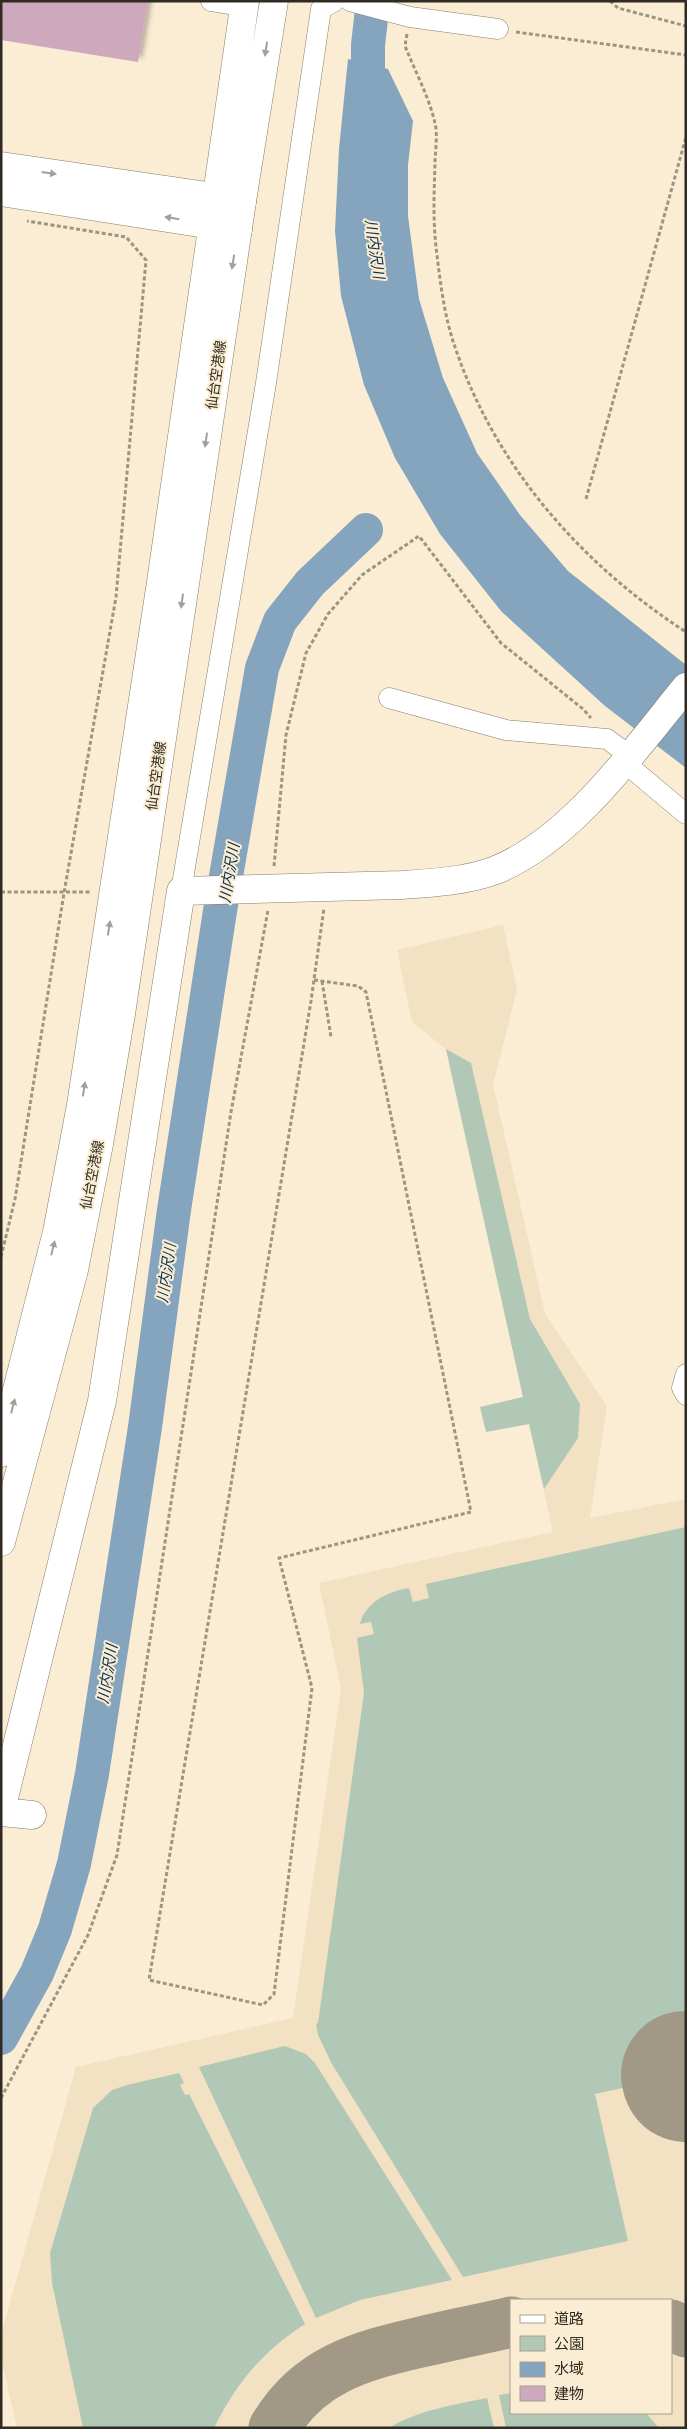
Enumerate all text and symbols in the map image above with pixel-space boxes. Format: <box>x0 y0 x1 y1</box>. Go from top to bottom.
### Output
one-way arrow <box>262 42 270 58</box>
one-way arrow <box>42 169 58 177</box>
one-way arrow <box>164 214 180 222</box>
water label: 川内沢川 <box>361 218 389 282</box>
one-way arrow <box>228 254 236 270</box>
street label: 仙台空港線 <box>202 339 230 411</box>
one-way arrow <box>202 432 210 448</box>
one-way arrow <box>178 593 186 609</box>
street label: 仙台空港線 <box>142 740 170 812</box>
water label: 川内沢川 <box>215 840 243 904</box>
one-way arrow <box>106 920 114 936</box>
one-way arrow <box>80 1080 88 1096</box>
street label: 仙台空港線 <box>76 1139 108 1211</box>
water label: 川内沢川 <box>152 1240 180 1304</box>
one-way arrow <box>49 1241 57 1256</box>
one-way arrow <box>9 1398 17 1413</box>
water label: 川内沢川 <box>93 1641 121 1705</box>
legend <box>510 2299 672 2414</box>
text: 道路 <box>554 2309 584 2328</box>
text: 公園 <box>554 2334 584 2353</box>
text: 水域 <box>554 2359 584 2378</box>
text: 建物 <box>554 2384 584 2403</box>

